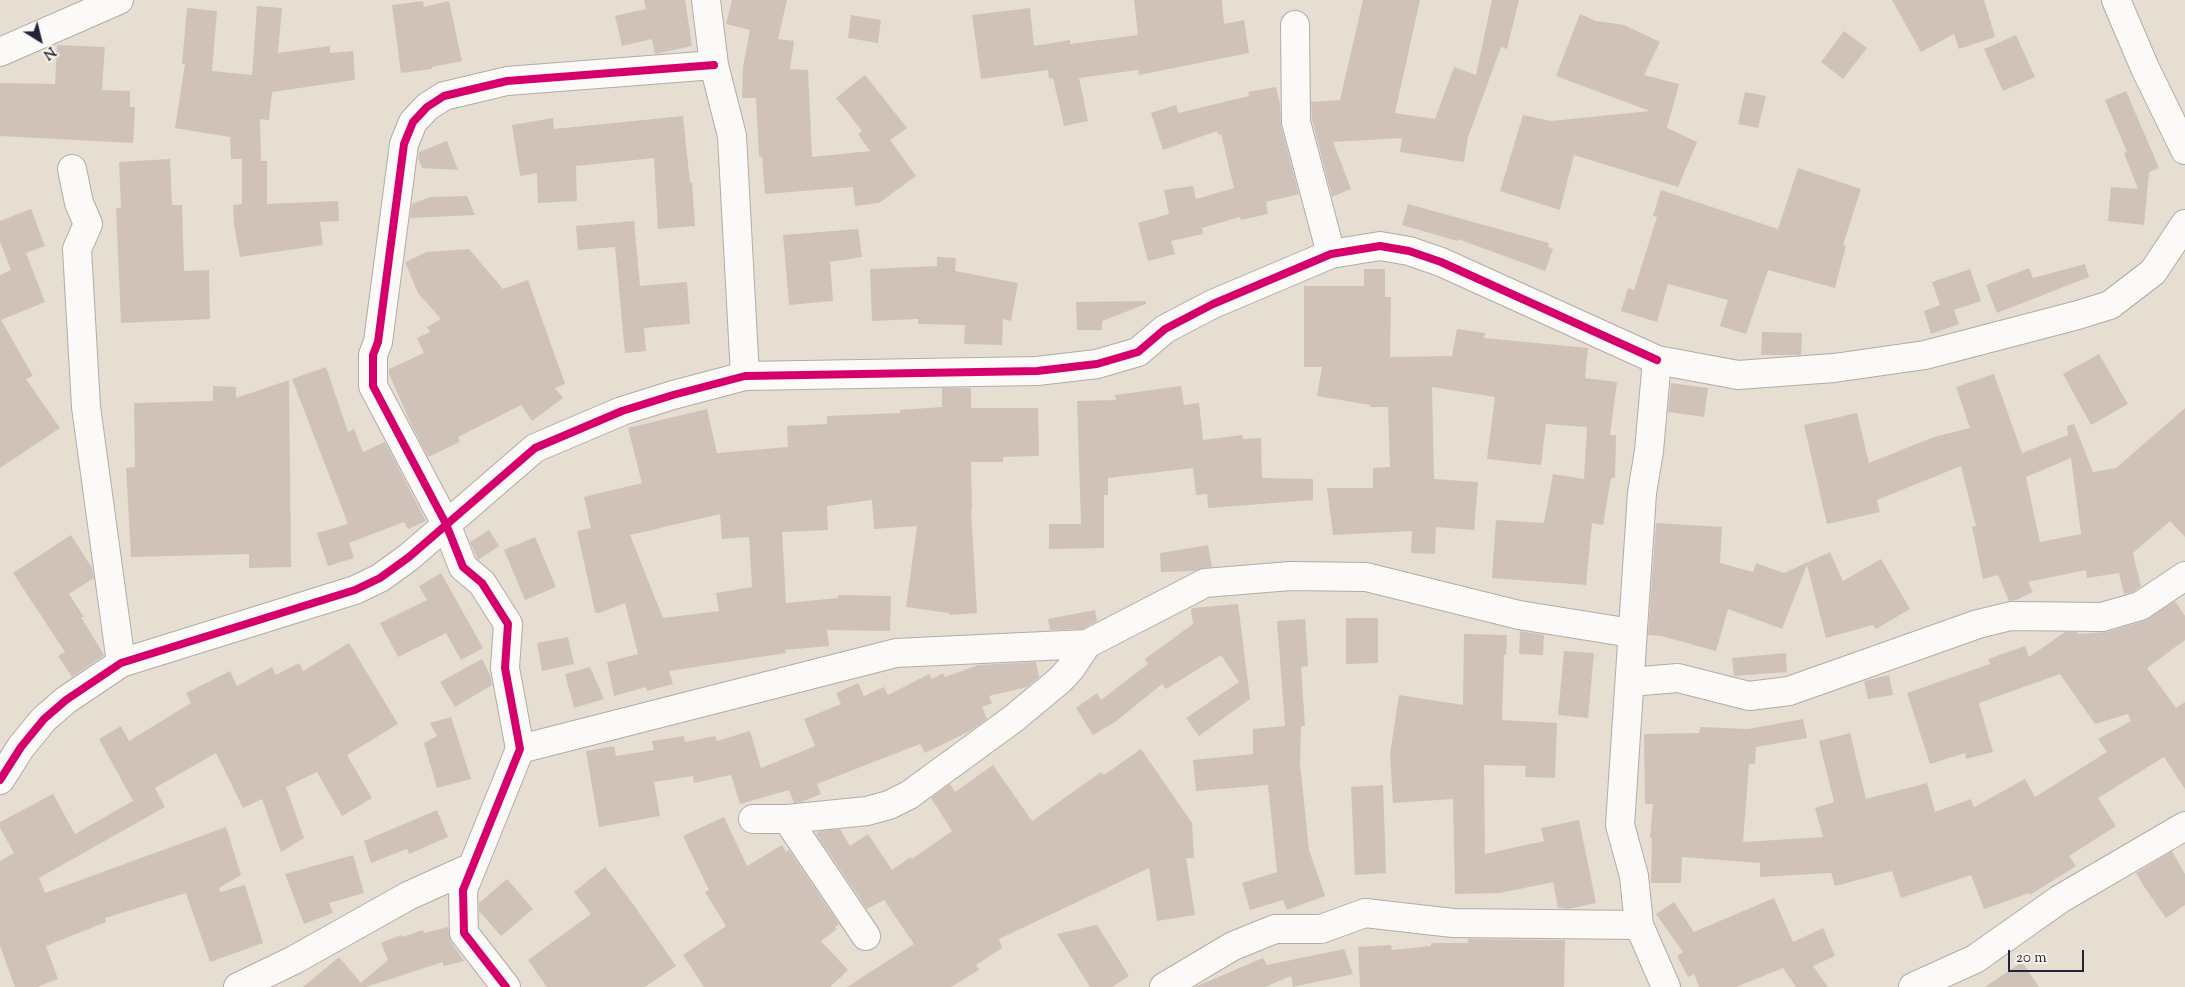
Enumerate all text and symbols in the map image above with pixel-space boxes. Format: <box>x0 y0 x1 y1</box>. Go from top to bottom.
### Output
north arrow <box>15 15 65 65</box>
text: N <box>38 41 59 64</box>
scale bar <box>2010 940 2086 972</box>
text: 20 m <box>2016 948 2047 969</box>

